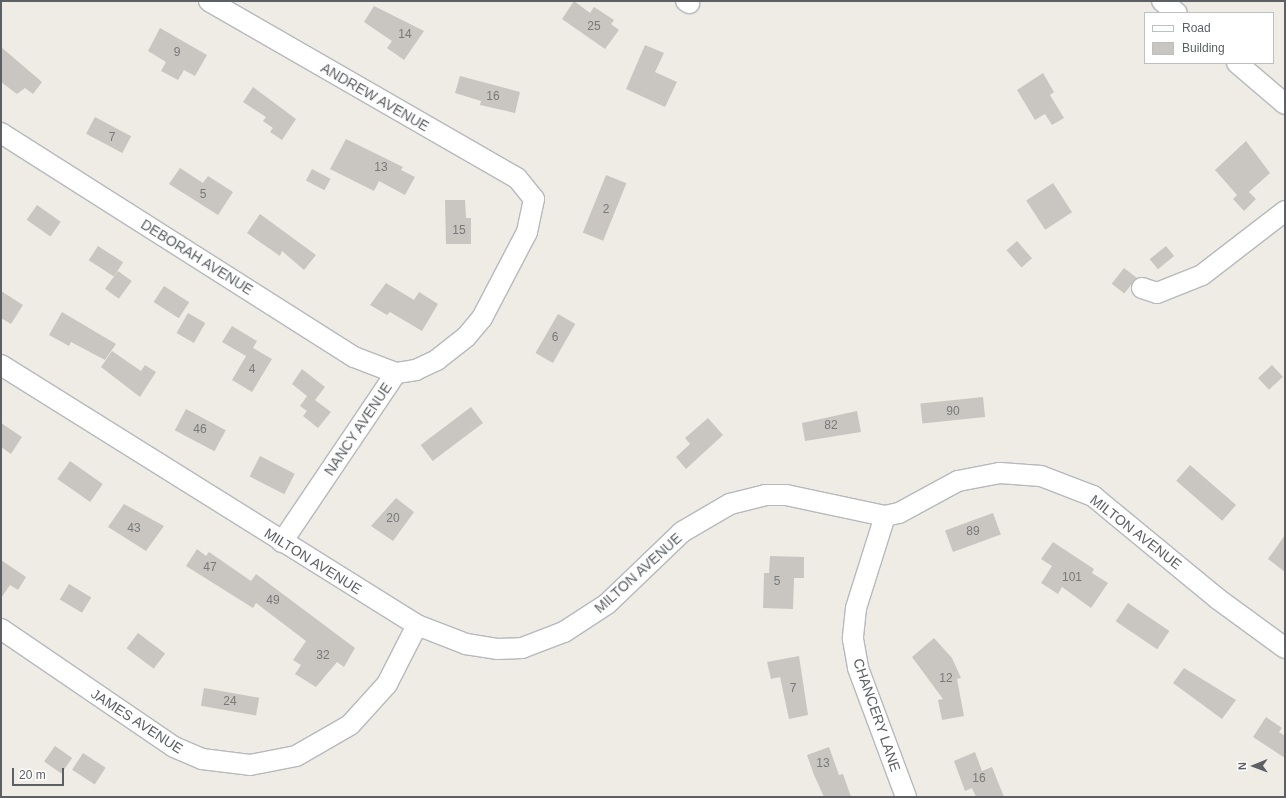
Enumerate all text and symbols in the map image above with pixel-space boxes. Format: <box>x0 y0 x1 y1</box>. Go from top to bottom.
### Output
legend <box>1144 12 1274 64</box>
house number: 25 <box>587 20 601 34</box>
text: Road <box>1182 21 1211 35</box>
house number: 14 <box>398 28 412 42</box>
text: Building <box>1182 41 1225 55</box>
house number: 9 <box>174 46 180 60</box>
street label: ANDREW AVENUE <box>318 59 432 135</box>
house number: 16 <box>486 90 500 104</box>
house number: 7 <box>109 131 115 145</box>
house number: 13 <box>374 161 388 175</box>
house number: 5 <box>200 188 206 202</box>
house number: 2 <box>603 203 609 217</box>
street label: DEBORAH AVENUE <box>138 216 256 298</box>
house number: 15 <box>452 224 466 238</box>
house number: 6 <box>552 331 558 345</box>
house number: 4 <box>249 363 255 377</box>
street label: NANCY AVENUE <box>320 379 396 479</box>
house number: 90 <box>946 405 960 419</box>
house number: 82 <box>824 419 838 433</box>
house number: 46 <box>193 423 207 437</box>
street label: MILTON AVENUE <box>1087 491 1185 573</box>
house number: 20 <box>386 512 400 526</box>
house number: 43 <box>127 522 141 536</box>
street label: MILTON AVENUE <box>261 524 365 598</box>
house number: 89 <box>966 525 980 539</box>
street label: MILTON AVENUE <box>591 529 685 617</box>
house number: 47 <box>203 561 217 575</box>
house number: 101 <box>1062 571 1082 585</box>
house number: 5 <box>774 575 780 589</box>
house number: 49 <box>266 594 280 608</box>
house number: 32 <box>316 649 330 663</box>
street label: CHANCERY LANE <box>850 656 904 774</box>
house number: 12 <box>939 672 953 686</box>
house number: 7 <box>790 682 796 696</box>
street label: JAMES AVENUE <box>88 685 186 757</box>
house number: 24 <box>223 695 237 709</box>
north arrow <box>1234 746 1274 786</box>
house number: 13 <box>816 757 830 771</box>
scale bar <box>14 760 66 786</box>
text: N <box>1236 762 1248 770</box>
text: 20 m <box>19 768 46 782</box>
house number: 16 <box>972 772 986 786</box>

